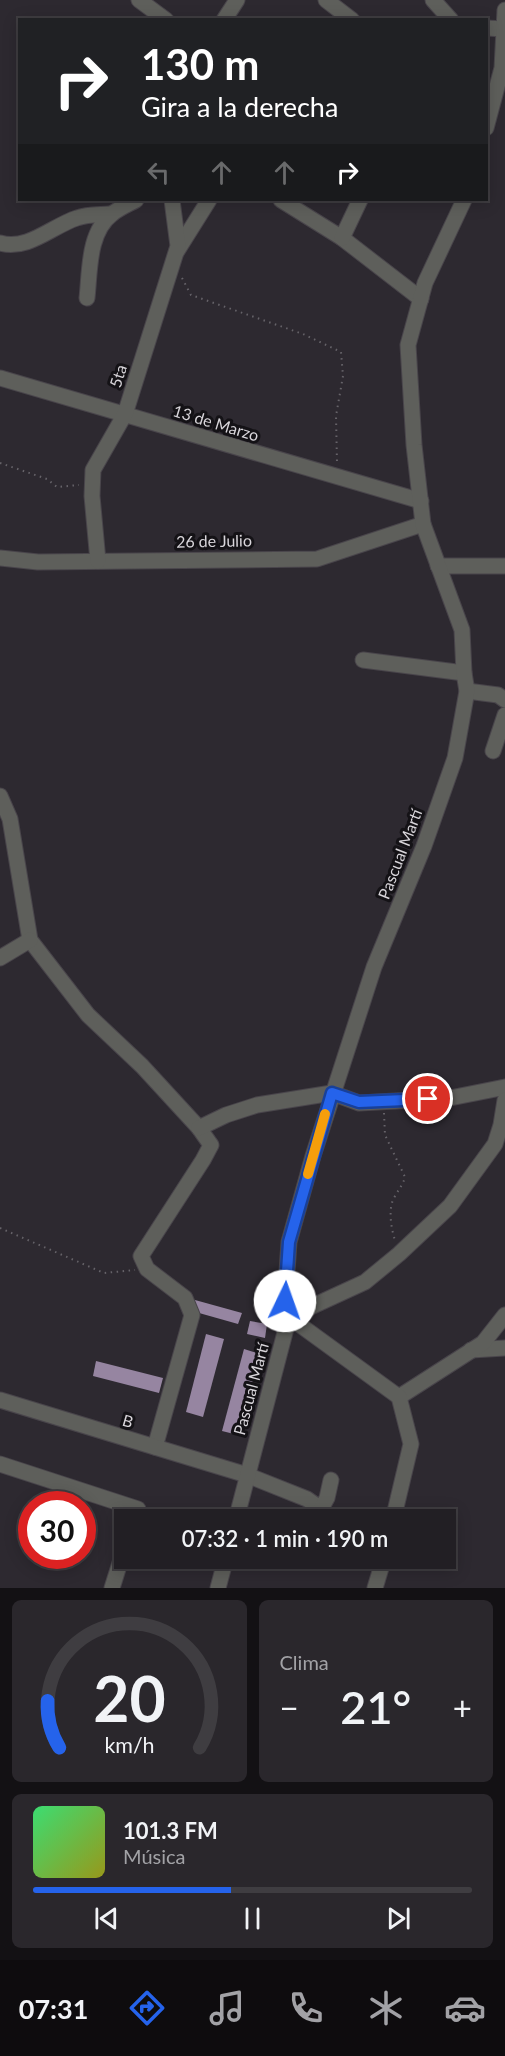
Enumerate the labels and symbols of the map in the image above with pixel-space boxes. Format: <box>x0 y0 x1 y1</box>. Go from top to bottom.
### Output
street label: 5ta <box>105 362 130 390</box>
street label: 13 de Marzo <box>171 400 261 445</box>
street label: 26 de Julio <box>176 530 252 551</box>
street label: Pascual Martí <box>374 805 426 902</box>
pin <box>402 1073 453 1124</box>
position arrow <box>253 1269 317 1333</box>
street label: Pascual Martí <box>229 1339 272 1437</box>
street label: B <box>121 1410 136 1431</box>
speed limit sign: 30 <box>18 1491 96 1569</box>

